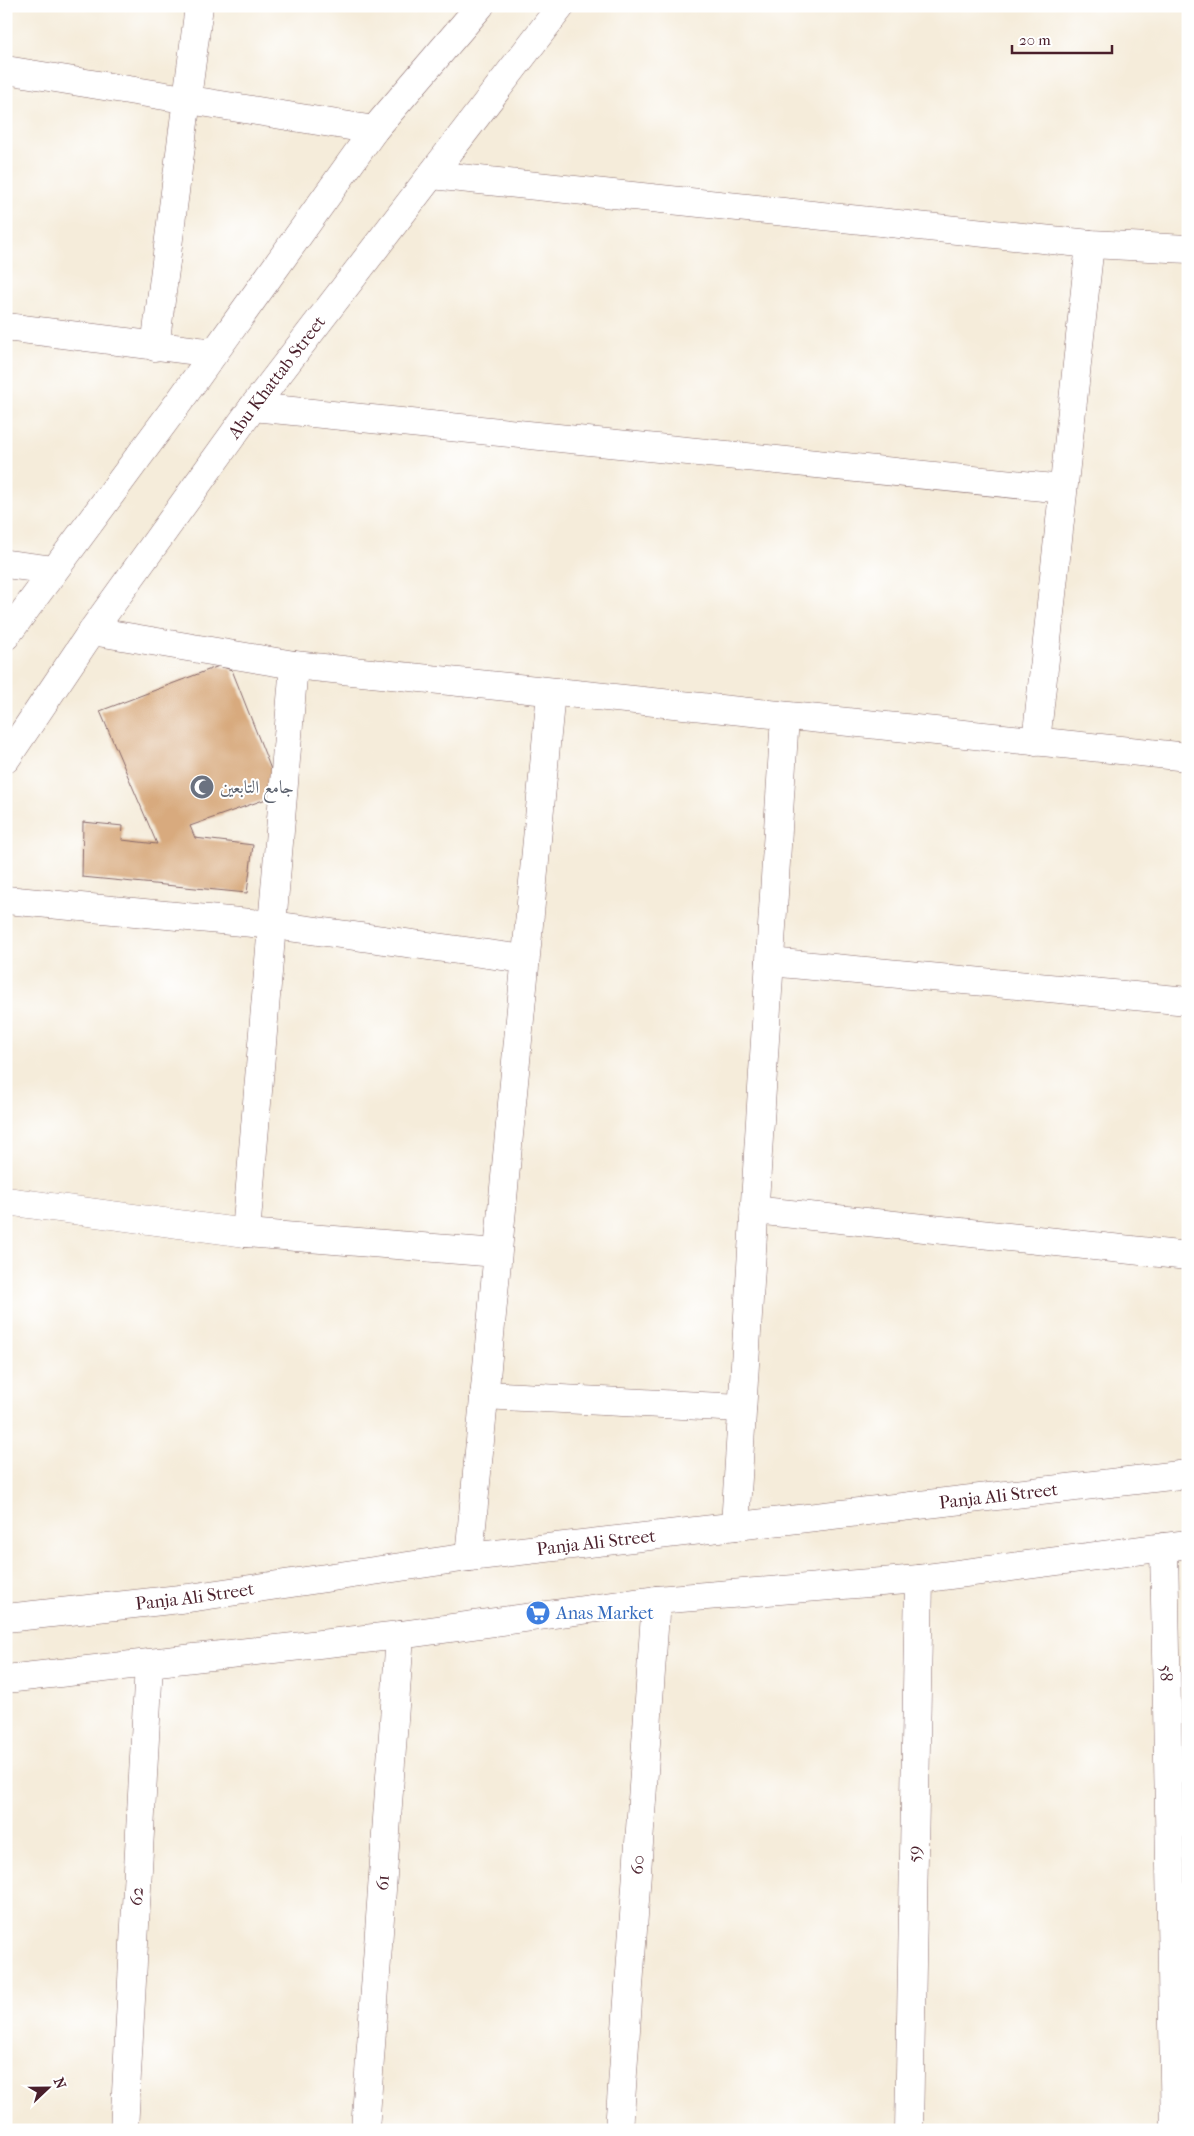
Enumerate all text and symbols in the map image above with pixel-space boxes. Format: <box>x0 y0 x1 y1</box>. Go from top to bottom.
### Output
scale bar <box>1012 22 1112 54</box>
text: 20 m <box>1019 31 1051 49</box>
street label: Abu Khattab Street <box>223 311 330 444</box>
mosque icon: جامع التابعين <box>189 774 215 800</box>
place label: جامع التابعين <box>220 777 294 803</box>
street label: Panja Ali Street <box>938 1479 1060 1514</box>
street label: Panja Ali Street <box>536 1525 657 1560</box>
street label: Panja Ali Street <box>134 1579 256 1615</box>
supermarket icon: Anas Market <box>525 1600 551 1626</box>
place label: Anas Market <box>555 1603 654 1624</box>
street label: 58 <box>1155 1664 1177 1682</box>
street label: 59 <box>904 1845 925 1863</box>
street label: 60 <box>627 1854 649 1875</box>
street label: 61 <box>372 1874 394 1891</box>
street label: 62 <box>126 1886 148 1906</box>
north arrow <box>22 2064 72 2114</box>
text: N <box>50 2075 70 2092</box>

